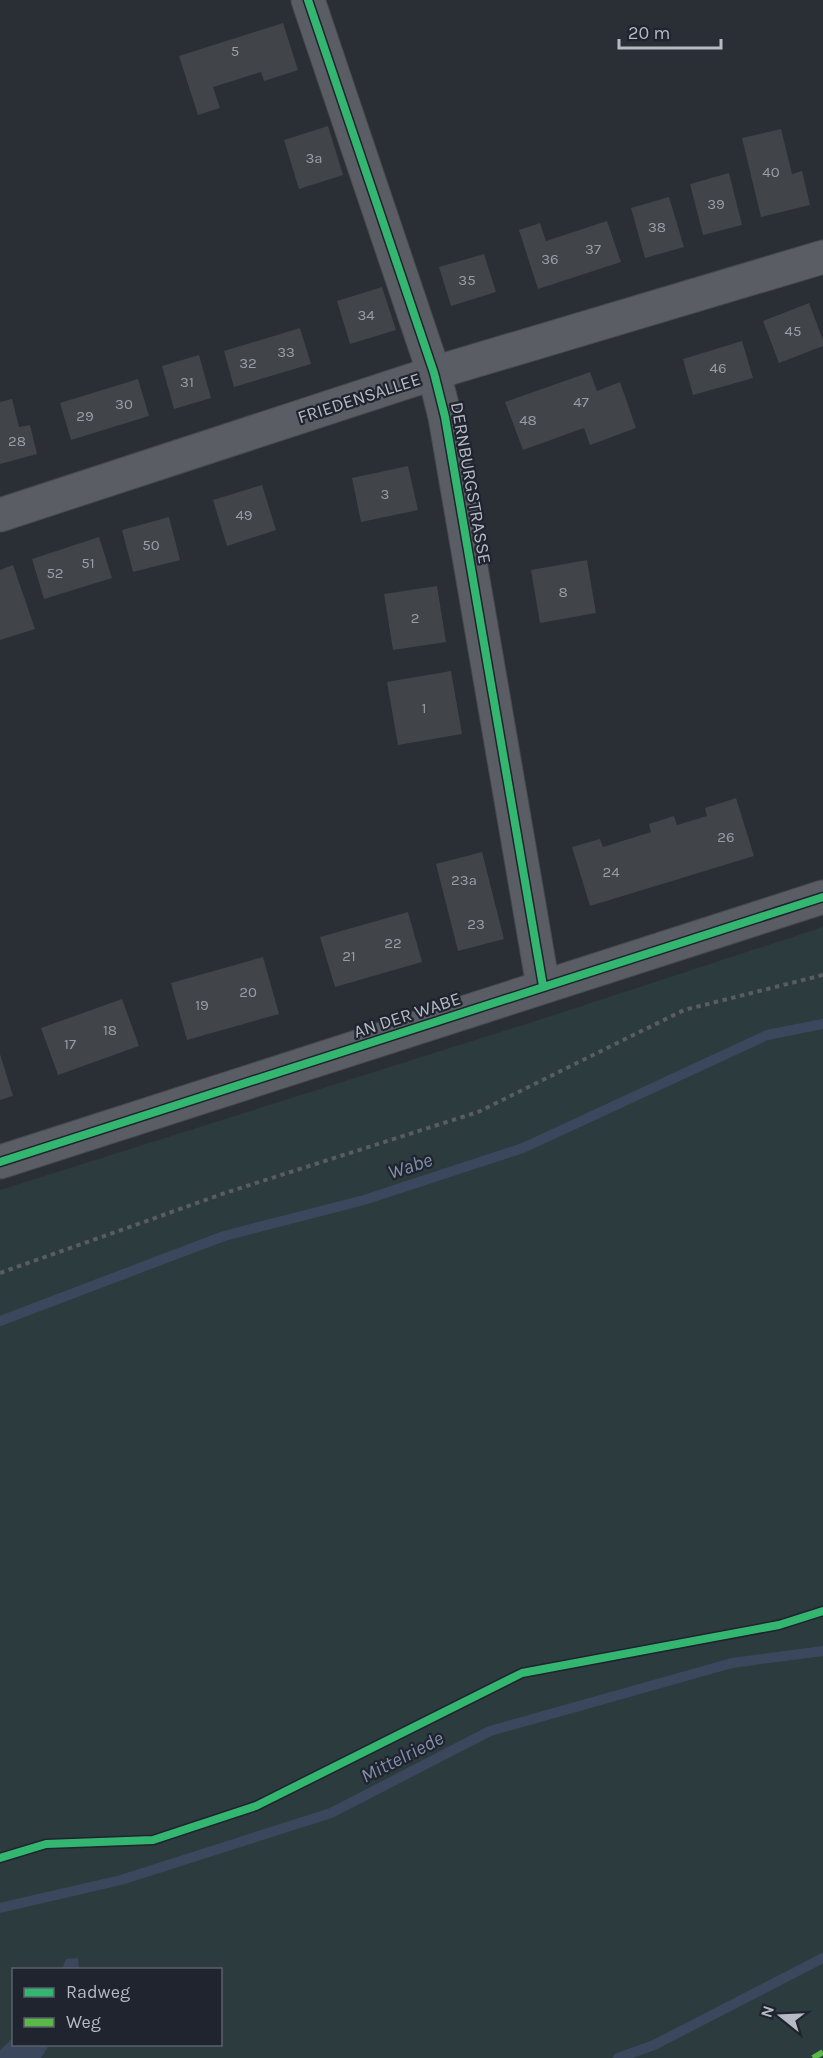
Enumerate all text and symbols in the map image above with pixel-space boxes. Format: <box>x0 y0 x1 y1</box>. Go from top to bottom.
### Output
scale bar <box>619 12 721 50</box>
text: 20 m <box>628 22 670 44</box>
house number: 5 <box>231 42 239 60</box>
house number: 3a <box>305 149 323 167</box>
house number: 40 <box>762 163 780 181</box>
house number: 39 <box>707 195 725 213</box>
house number: 38 <box>648 218 666 236</box>
house number: 37 <box>585 240 601 258</box>
house number: 36 <box>541 250 559 268</box>
house number: 35 <box>458 271 476 289</box>
house number: 34 <box>357 306 375 324</box>
house number: 45 <box>785 322 801 340</box>
house number: 33 <box>277 343 295 361</box>
house number: 32 <box>239 354 257 372</box>
house number: 46 <box>710 359 726 377</box>
street label: FRIEDENSALLEE <box>295 368 423 428</box>
house number: 31 <box>180 373 194 391</box>
house number: 47 <box>573 393 589 411</box>
house number: 30 <box>115 395 133 413</box>
street label: DERNBURGSTRASSE <box>446 400 496 566</box>
house number: 29 <box>76 407 94 425</box>
house number: 48 <box>519 411 537 429</box>
house number: 28 <box>8 432 26 450</box>
house number: 3 <box>381 485 389 503</box>
house number: 49 <box>235 506 253 524</box>
house number: 50 <box>142 536 160 554</box>
house number: 51 <box>81 554 95 572</box>
house number: 52 <box>46 564 64 582</box>
house number: 8 <box>558 583 568 601</box>
house number: 2 <box>411 609 419 627</box>
house number: 1 <box>422 699 426 717</box>
house number: 26 <box>717 828 735 846</box>
house number: 24 <box>602 863 620 881</box>
house number: 23a <box>451 871 477 889</box>
house number: 23 <box>467 915 485 933</box>
house number: 22 <box>384 934 402 952</box>
house number: 21 <box>342 947 356 965</box>
house number: 20 <box>239 983 257 1001</box>
street label: AN DER WABE <box>351 987 463 1043</box>
house number: 19 <box>195 996 209 1014</box>
house number: 18 <box>103 1021 117 1039</box>
house number: 17 <box>64 1035 76 1053</box>
water label: Wabe <box>385 1148 435 1184</box>
water label: Mittelriede <box>357 1726 447 1788</box>
legend <box>12 1968 222 2046</box>
text: Radweg <box>66 1981 130 2003</box>
north arrow <box>751 1986 811 2046</box>
text: N <box>756 2003 778 2020</box>
text: Weg <box>66 2011 101 2033</box>

